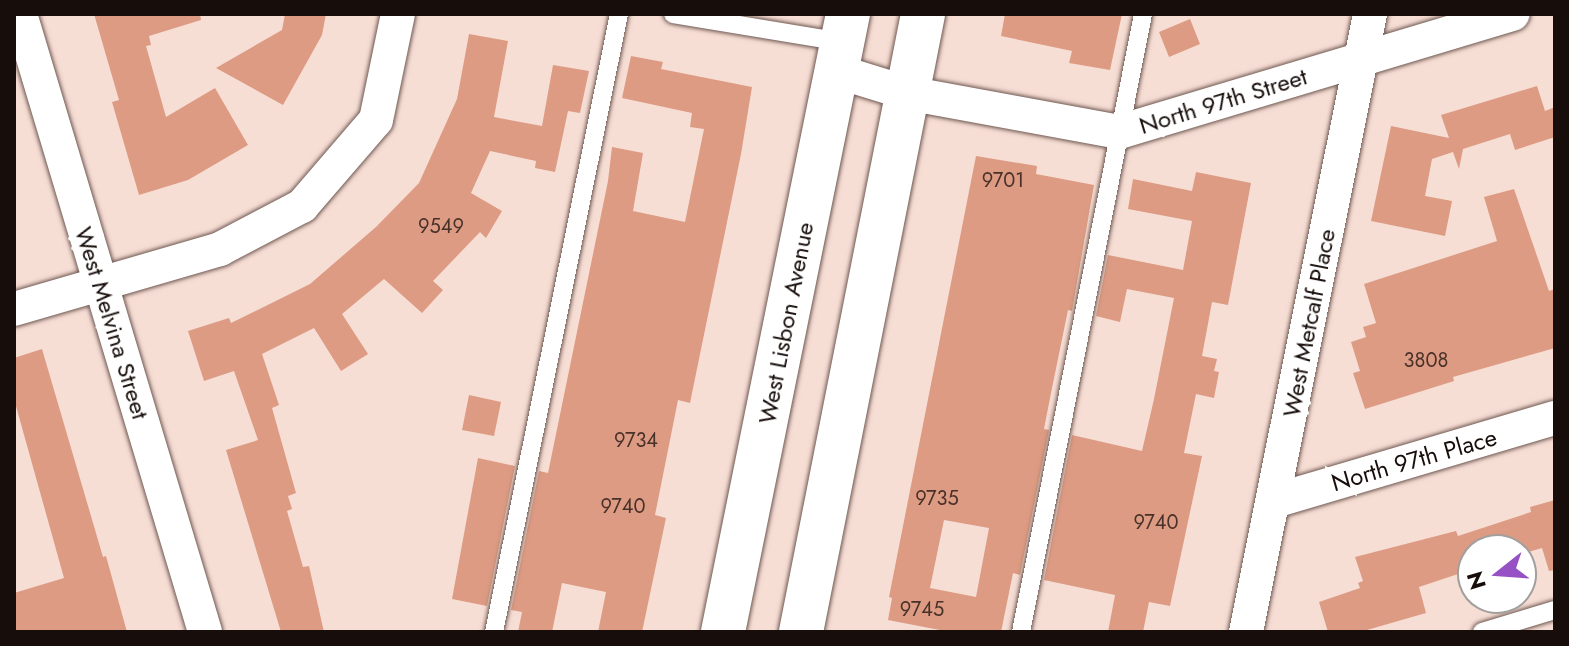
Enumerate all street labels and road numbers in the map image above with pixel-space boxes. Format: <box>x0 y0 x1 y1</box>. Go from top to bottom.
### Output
street label: North 97th Street <box>1136 62 1310 140</box>
street label: West Lisbon Avenue <box>752 220 820 426</box>
street label: West Melvina Street <box>69 223 155 423</box>
street label: West Metcalf Place <box>1277 226 1341 420</box>
street label: North 97th Place <box>1328 423 1500 497</box>

